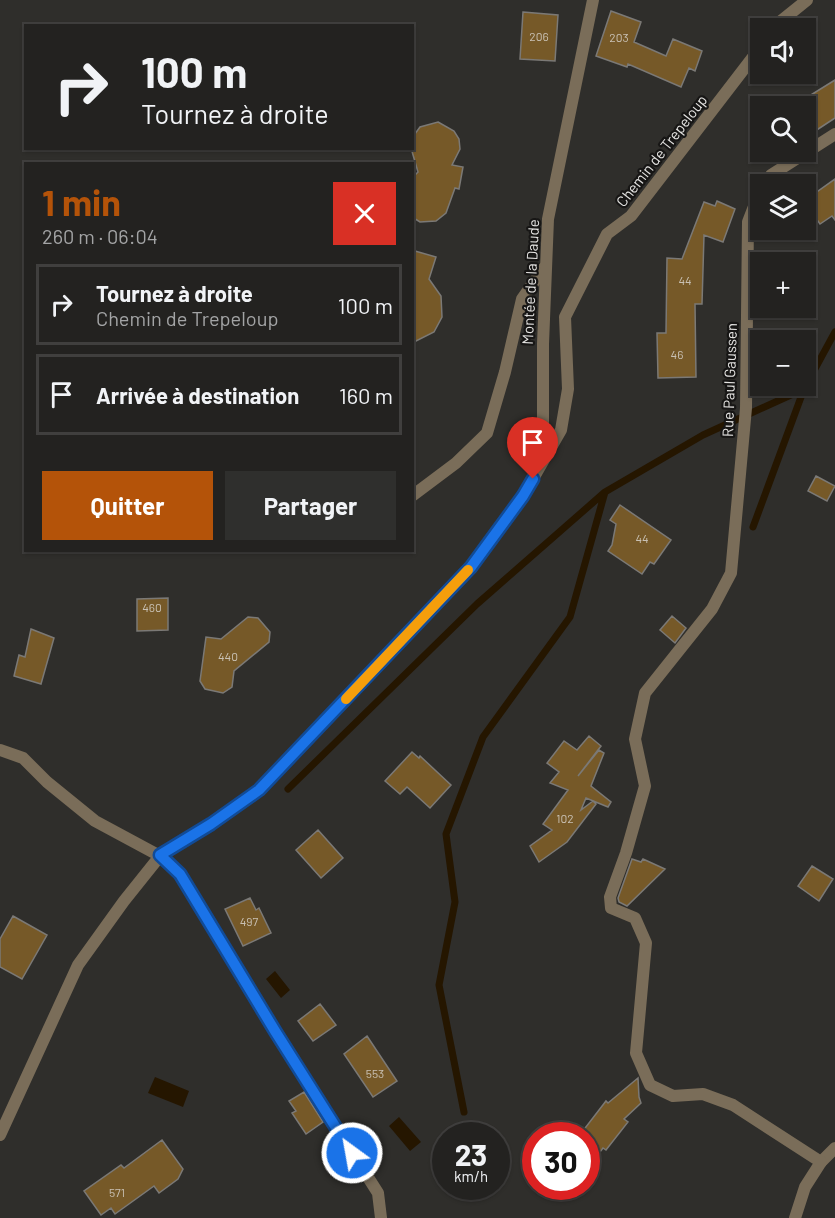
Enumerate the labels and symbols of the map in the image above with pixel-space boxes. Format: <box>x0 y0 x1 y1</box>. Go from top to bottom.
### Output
house number: 206 <box>529 29 549 43</box>
house number: 203 <box>609 30 629 44</box>
street label: Chemin de Trepeloup <box>612 91 710 210</box>
street label: Montée de la Daude <box>518 219 542 345</box>
house number: 44 <box>678 273 692 287</box>
street label: Rue Paul Gaussen <box>718 323 740 437</box>
house number: 46 <box>671 347 683 361</box>
pin <box>507 417 558 479</box>
house number: 44 <box>635 531 649 545</box>
house number: 460 <box>142 600 162 614</box>
house number: 440 <box>218 649 238 663</box>
house number: 102 <box>556 811 574 825</box>
house number: 497 <box>240 914 259 928</box>
house number: 553 <box>366 1066 384 1080</box>
position arrow <box>320 1121 384 1185</box>
speed limit sign: 30 <box>522 1122 600 1200</box>
house number: 571 <box>109 1185 125 1199</box>

